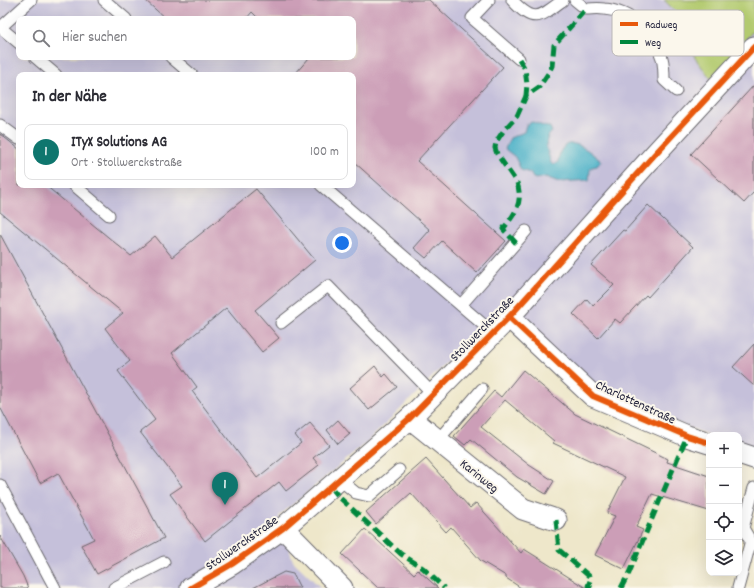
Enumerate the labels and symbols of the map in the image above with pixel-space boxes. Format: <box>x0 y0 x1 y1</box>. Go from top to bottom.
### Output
legend <box>612 10 744 56</box>
text: Radweg <box>645 18 678 34</box>
text: Weg <box>645 36 661 52</box>
your location <box>332 233 352 253</box>
street label: Stollwerckstraße <box>446 292 519 367</box>
street label: Charlottenstraße <box>592 376 678 430</box>
street label: Karinweg <box>455 455 502 499</box>
pin: 1 <box>212 472 238 505</box>
street label: Stollwerckstraße <box>202 512 283 576</box>

